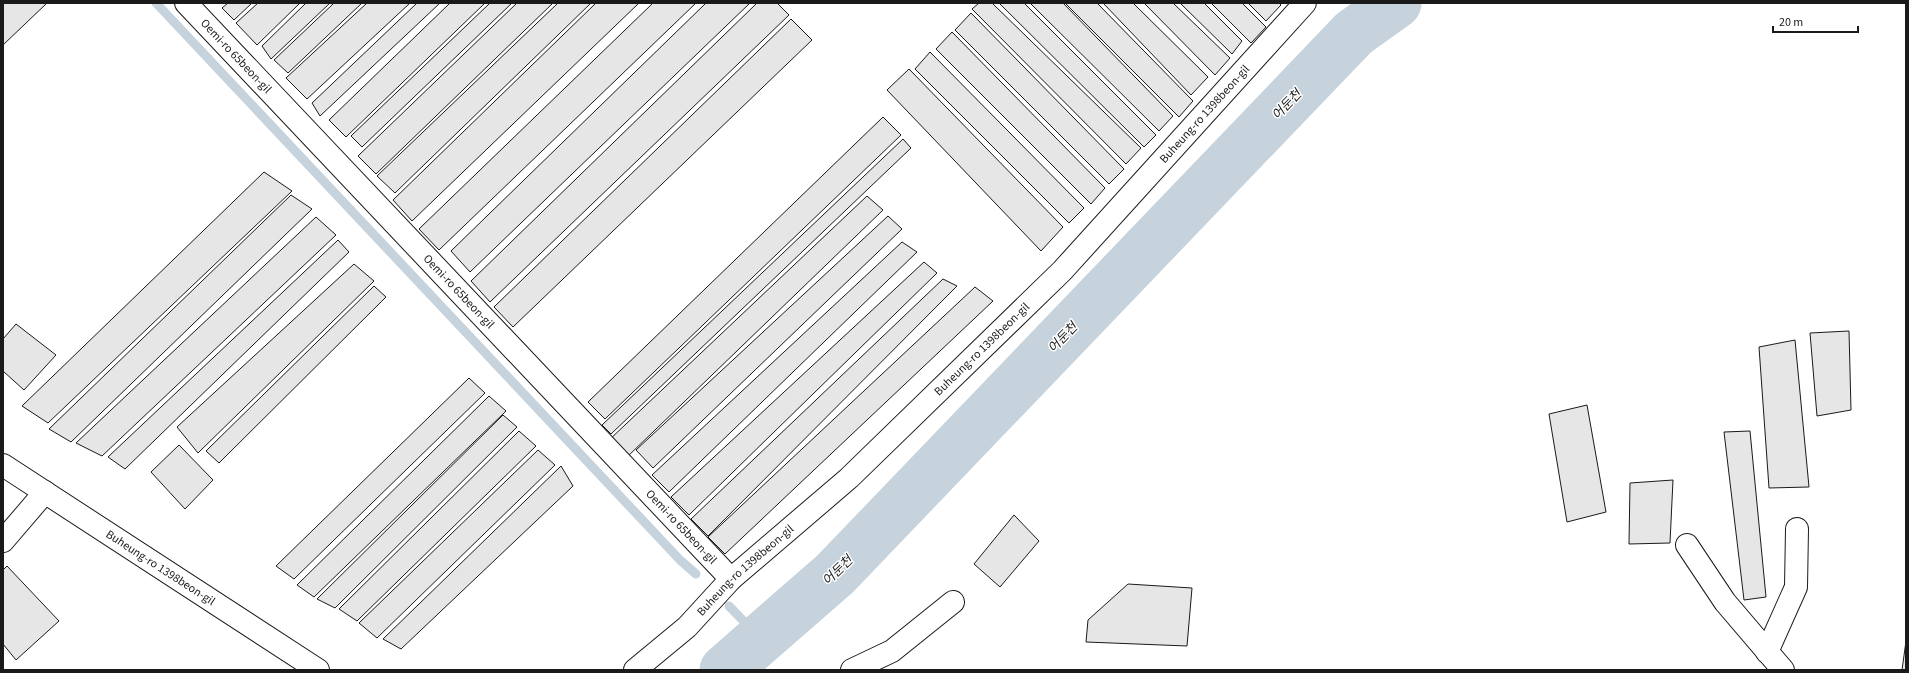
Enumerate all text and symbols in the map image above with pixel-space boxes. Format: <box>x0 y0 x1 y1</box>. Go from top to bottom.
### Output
scale bar <box>1773 8 1858 34</box>
text: 20 m <box>1779 14 1803 31</box>
street label: Oemi-ro 65beon-gil <box>196 15 275 97</box>
street label: Buheung-ro 1398beon-gil <box>1156 61 1254 167</box>
water label: 어둔천 <box>1268 85 1306 124</box>
street label: Oemi-ro 65beon-gil <box>419 251 498 333</box>
street label: Buheung-ro 1398beon-gil <box>931 299 1034 400</box>
water label: 어둔천 <box>1044 318 1082 357</box>
street label: Oemi-ro 65beon-gil <box>642 486 721 568</box>
street label: Buheung-ro 1398beon-gil <box>693 521 798 620</box>
street label: Buheung-ro 1398beon-gil <box>102 526 218 610</box>
water label: 어둔천 <box>819 551 858 590</box>

